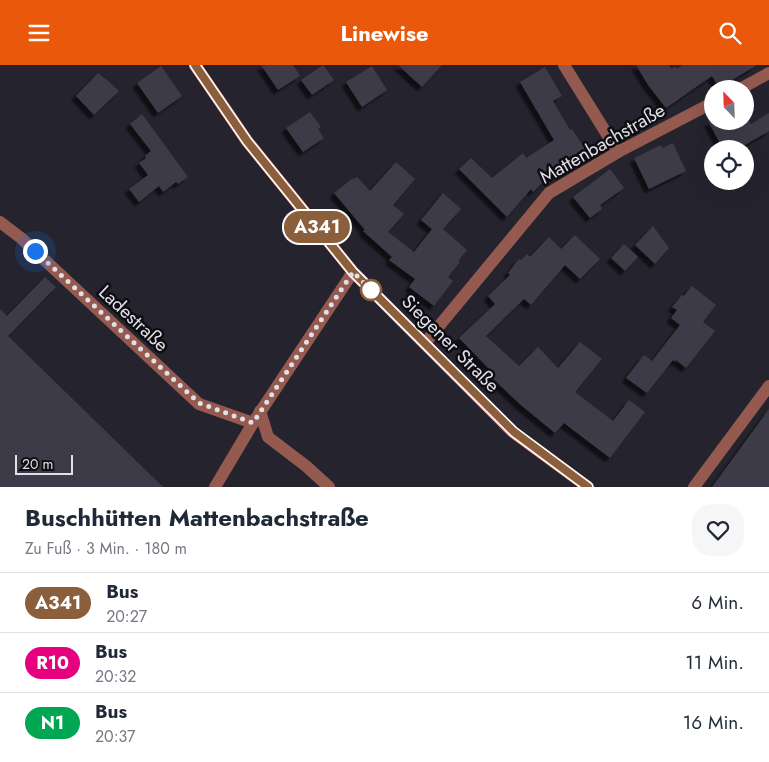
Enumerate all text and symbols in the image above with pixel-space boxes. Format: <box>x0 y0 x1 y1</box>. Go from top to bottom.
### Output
text: Linewise <box>340 17 429 49</box>
icon: menu <box>25 19 53 47</box>
icon: search <box>716 19 744 47</box>
north arrow <box>704 80 754 130</box>
map controls <box>704 80 754 190</box>
street label: Mattenbachstraße <box>535 96 670 190</box>
button: locate <box>704 140 754 190</box>
line badge: A341 <box>282 211 352 243</box>
text: A341 <box>294 214 340 240</box>
your location <box>23 239 48 264</box>
street label: Ladestraße <box>93 279 175 358</box>
unlabelled marker <box>360 279 382 301</box>
street label: Siegener Straße <box>396 288 506 399</box>
scale bar <box>15 452 72 475</box>
text: 20 m <box>22 454 54 474</box>
text: Buschhütten Mattenbachstraße <box>25 500 369 535</box>
button: heart <box>692 504 744 556</box>
text: Zu Fuß · 3 Min. · 180 m <box>25 537 187 560</box>
text: Bus <box>106 578 138 605</box>
text: 6 Min. <box>691 589 744 616</box>
text: A341 <box>35 590 81 616</box>
text: 20:27 <box>106 605 147 628</box>
text: Bus <box>95 638 127 665</box>
text: 11 Min. <box>685 649 744 676</box>
text: R10 <box>36 650 69 676</box>
text: 20:32 <box>95 665 136 688</box>
text: Bus <box>95 698 127 725</box>
text: 16 Min. <box>683 709 744 736</box>
text: N1 <box>41 710 64 736</box>
text: 20:37 <box>95 725 135 748</box>

